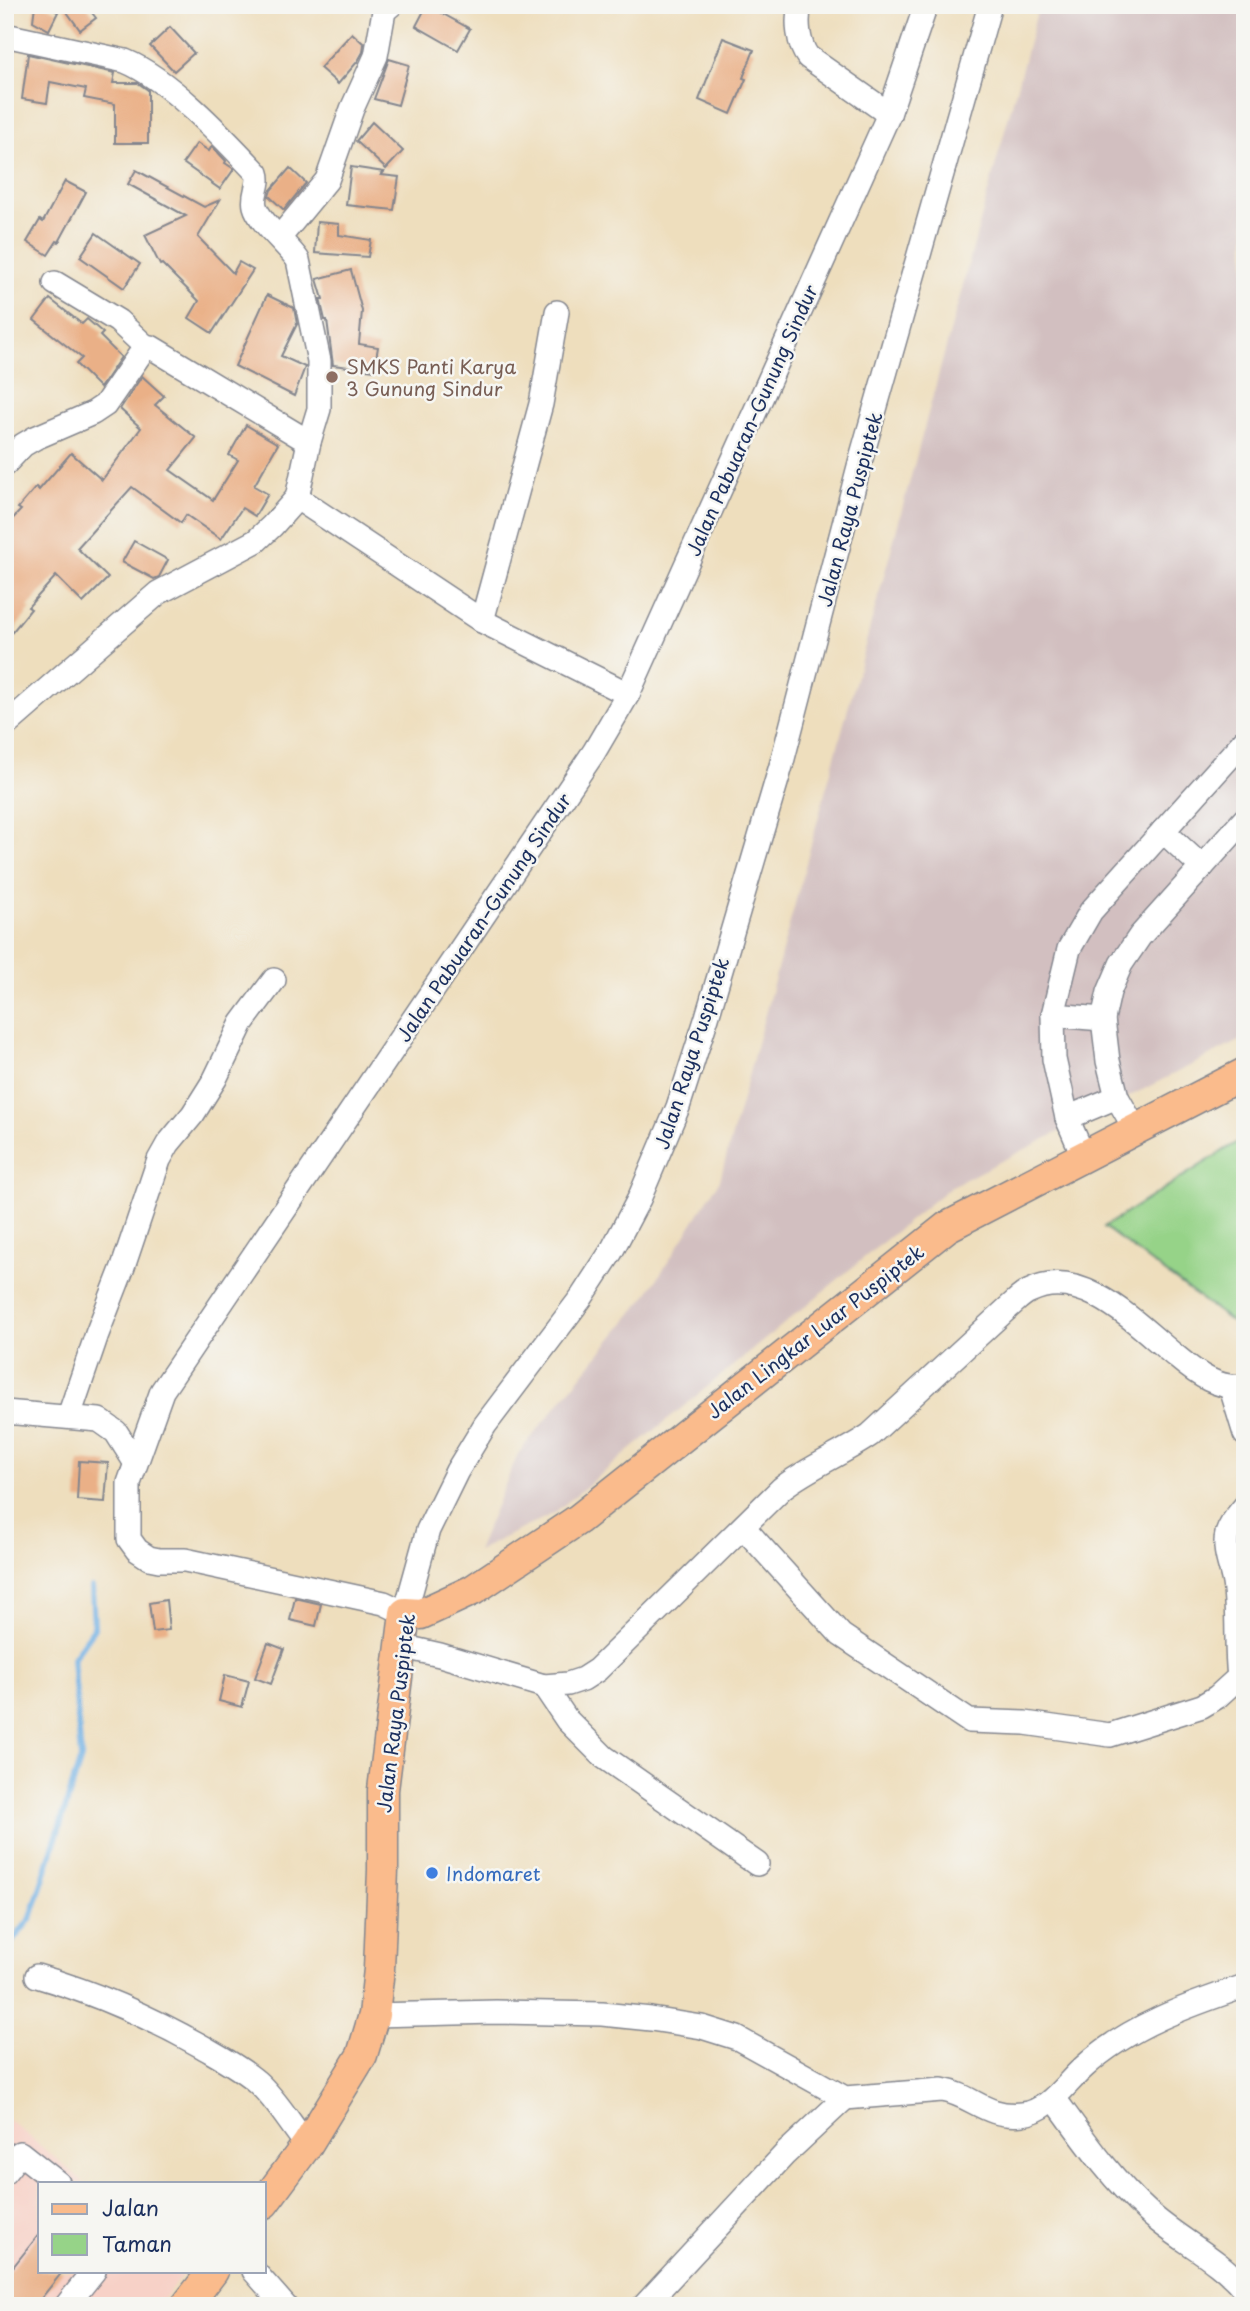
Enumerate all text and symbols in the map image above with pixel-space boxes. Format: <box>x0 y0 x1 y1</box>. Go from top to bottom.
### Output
street label: Jalan Pabuaran–Gunung Sindur <box>678 279 824 560</box>
place label: SMKS Panti Karya 3 Gunung Sindur <box>346 352 516 402</box>
marker: SMKS Panti Karya 3 Gunung Sindur <box>324 369 340 385</box>
street label: Jalan Raya Puspiptek <box>810 408 889 609</box>
street label: Jalan Pabuaran–Gunung Sindur <box>389 787 577 1047</box>
street label: Jalan Raya Puspiptek <box>647 953 735 1153</box>
street label: Jalan Lingkar Luar Puspiptek <box>701 1237 930 1425</box>
street label: Jalan Raya Puspiptek <box>369 1611 421 1814</box>
place label: Indomaret <box>446 1859 541 1887</box>
marker: Indomaret <box>424 1865 440 1881</box>
legend <box>38 2182 266 2272</box>
text: Jalan <box>102 2191 159 2223</box>
text: Taman <box>102 2227 172 2259</box>

